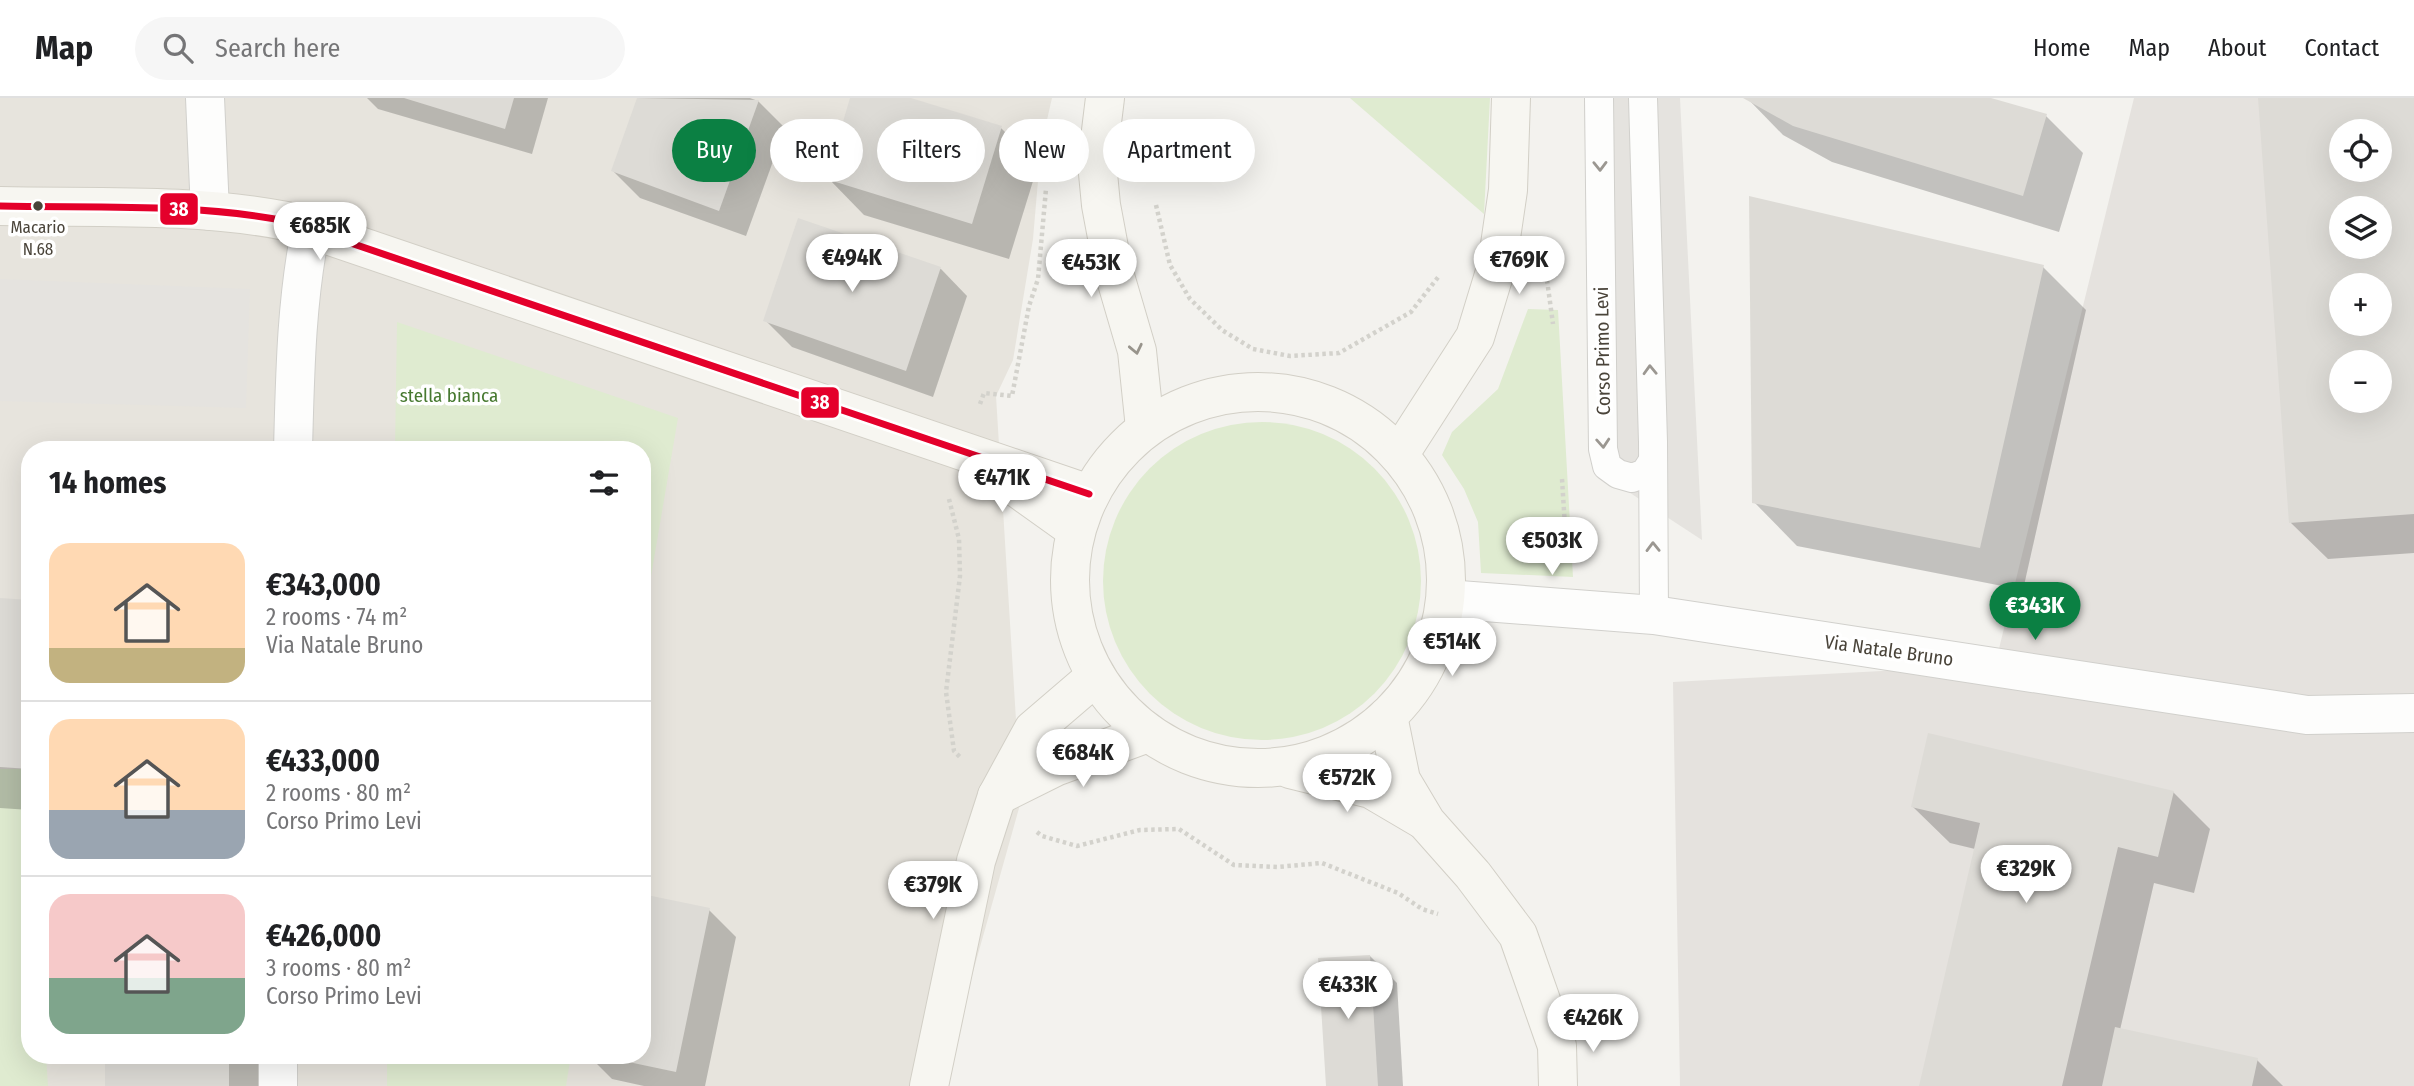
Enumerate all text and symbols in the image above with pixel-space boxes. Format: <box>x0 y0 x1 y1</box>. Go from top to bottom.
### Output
search box <box>135 17 625 80</box>
text: Map <box>35 28 93 68</box>
icon: search <box>159 29 197 67</box>
text: Search here <box>215 33 340 64</box>
text: Home <box>2033 34 2090 62</box>
text: Map <box>2128 34 2170 62</box>
text: About <box>2208 34 2266 62</box>
text: Contact <box>2304 34 2379 62</box>
chip: Buy <box>672 119 756 182</box>
chip: Rent <box>770 119 863 182</box>
chip: Filters <box>877 119 985 182</box>
chip: New <box>999 119 1089 182</box>
chip: Apartment <box>1103 119 1255 182</box>
map controls <box>2329 119 2392 413</box>
button: locate <box>2329 119 2392 182</box>
one-way arrow <box>1592 161 1608 172</box>
line badge: 38 <box>159 192 199 226</box>
button: layers <box>2329 196 2392 259</box>
text: 38 <box>168 198 189 221</box>
marker: Macario N.68 <box>31 199 45 213</box>
pin: €685K <box>271 202 369 262</box>
text: €685K <box>290 211 350 239</box>
place label: Macario N.68 <box>10 217 66 260</box>
pin: €494K <box>803 234 901 294</box>
pin: €769K <box>1470 236 1568 296</box>
pin: €453K <box>1042 240 1140 299</box>
text: €494K <box>822 243 882 271</box>
text: €769K <box>1490 245 1548 273</box>
text: €453K <box>1062 248 1120 276</box>
button: + <box>2329 273 2392 336</box>
street label: Corso Primo Levi <box>1590 286 1615 416</box>
one-way arrow <box>1127 343 1142 355</box>
button: − <box>2329 350 2392 413</box>
one-way arrow <box>1643 364 1658 375</box>
park label: stella bianca <box>400 384 498 407</box>
line badge: 38 <box>800 386 840 419</box>
text: 38 <box>809 391 830 414</box>
one-way arrow <box>1596 437 1611 448</box>
pin: €471K <box>953 454 1051 514</box>
text: €471K <box>974 463 1030 491</box>
icon: filters <box>585 464 623 502</box>
text: 14 homes <box>49 465 166 501</box>
pin: €503K <box>1503 518 1601 577</box>
text: €503K <box>1522 526 1582 554</box>
one-way arrow <box>1645 541 1661 551</box>
text: €343,000 <box>266 567 381 603</box>
icon: home <box>105 571 189 655</box>
pin: €343K <box>1986 582 2084 642</box>
text: €343K <box>2006 591 2064 619</box>
text: 2 rooms · 74 m² <box>266 603 407 631</box>
pin: €514K <box>1403 618 1501 678</box>
text: €514K <box>1423 627 1481 655</box>
street label: Via Natale Bruno <box>1823 630 1955 671</box>
text: Via Natale Bruno <box>266 631 423 659</box>
pin: €684K <box>1034 730 1132 789</box>
text: €684K <box>1052 738 1114 766</box>
text: €433,000 <box>266 743 380 779</box>
icon: home <box>105 747 189 831</box>
pin: €572K <box>1298 754 1396 814</box>
text: €572K <box>1319 763 1375 791</box>
text: 2 rooms · 80 m² <box>266 779 411 807</box>
text: Corso Primo Levi <box>266 807 422 835</box>
pin: €329K <box>1977 846 2075 905</box>
text: €329K <box>1997 854 2055 882</box>
pin: €379K <box>884 862 982 921</box>
text: €379K <box>904 870 962 898</box>
text: €426,000 <box>266 918 381 954</box>
icon: home <box>105 922 189 1006</box>
text: 3 rooms · 80 m² <box>266 954 411 982</box>
pin: €433K <box>1299 962 1397 1021</box>
text: €433K <box>1319 970 1377 998</box>
text: Corso Primo Levi <box>266 982 422 1010</box>
pin: €426K <box>1544 995 1642 1054</box>
text: €426K <box>1563 1003 1623 1031</box>

